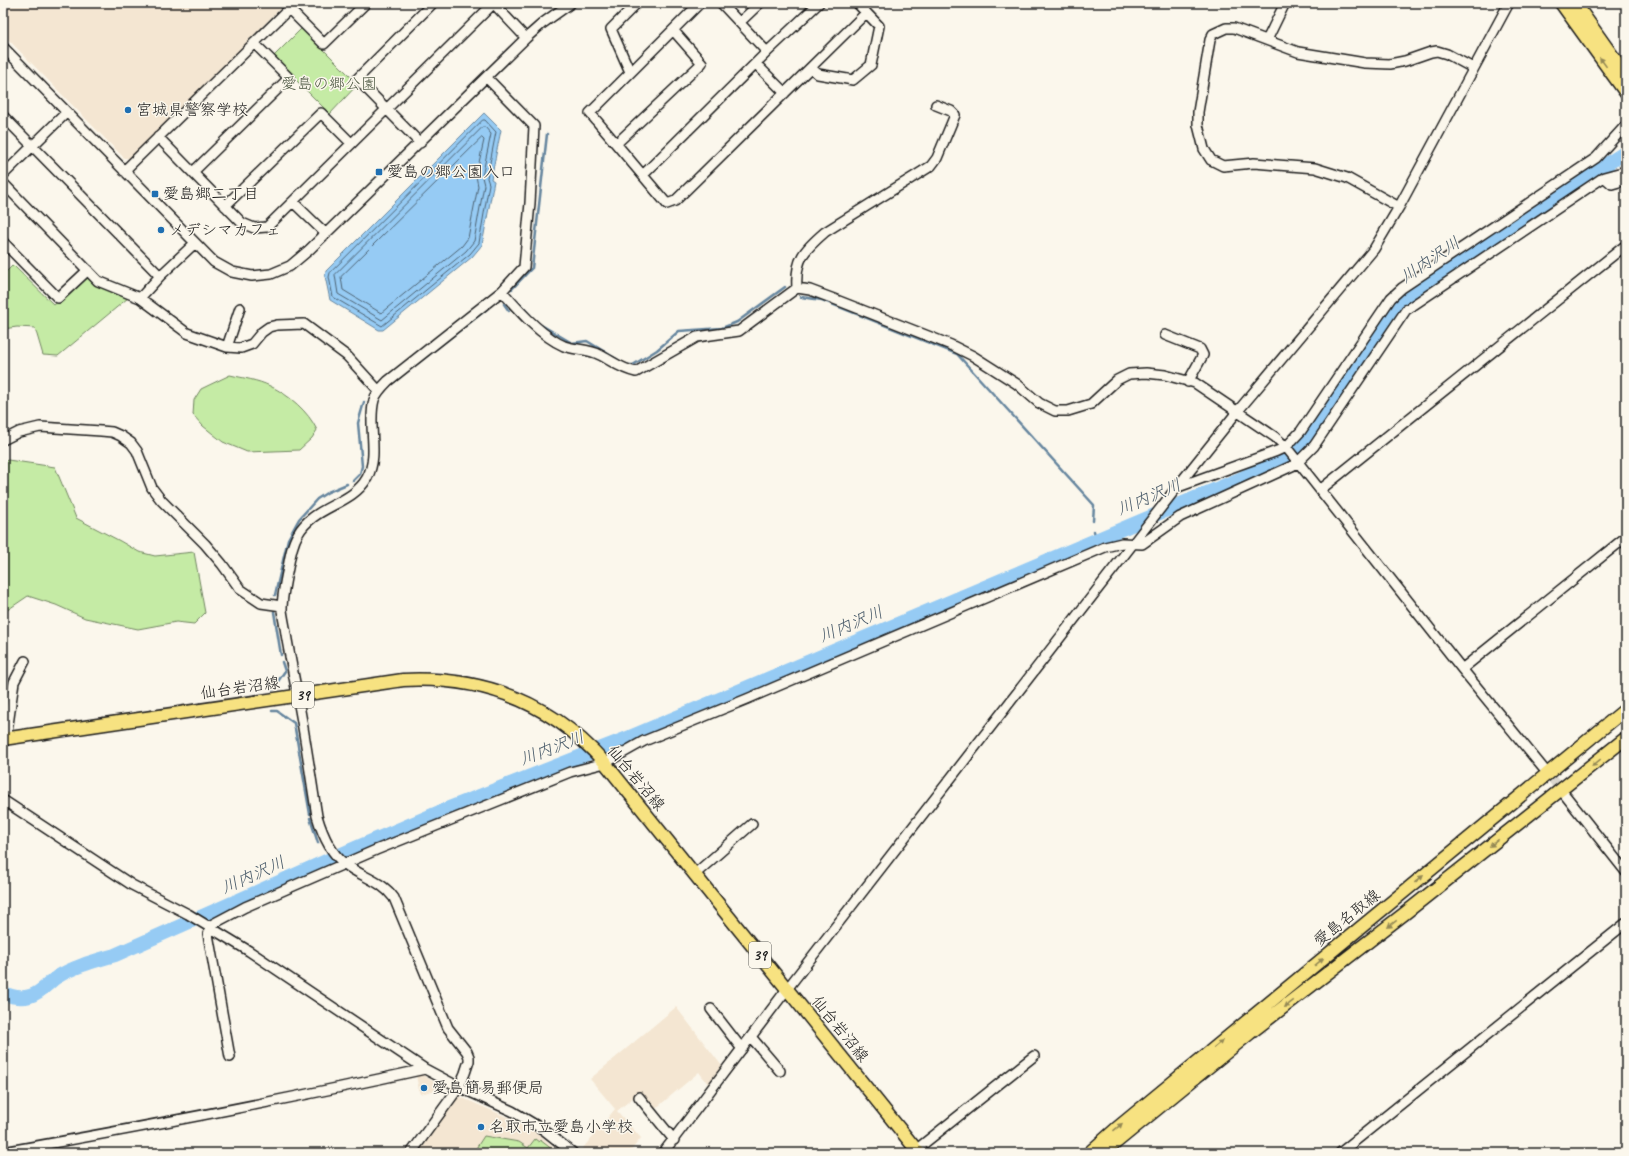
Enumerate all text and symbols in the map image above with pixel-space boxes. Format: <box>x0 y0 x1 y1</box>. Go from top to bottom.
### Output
one-way arrow <box>1599 56 1607 67</box>
park label: 愛島の郷公園 <box>281 74 377 94</box>
place label: 宮城県警察学校 <box>136 100 248 120</box>
marker: 宮城県警察学校 <box>123 105 133 115</box>
place label: 愛島の郷公園入口 <box>387 162 515 182</box>
marker: 愛島の郷公園入口 <box>374 167 384 177</box>
place label: 愛島郷二丁目 <box>163 184 259 204</box>
marker: 愛島郷二丁目 <box>150 189 160 199</box>
place label: メデシマカフェ <box>169 220 281 240</box>
marker: メデシマカフェ <box>156 225 166 235</box>
water label: 川内沢川 <box>1396 232 1464 288</box>
water label: 川内沢川 <box>1114 474 1184 520</box>
water label: 川内沢川 <box>816 601 886 647</box>
street label: 仙台岩沼線 <box>199 673 281 703</box>
road number: 39 <box>292 682 314 708</box>
water label: 川内沢川 <box>516 726 588 770</box>
street label: 仙台岩沼線 <box>603 741 669 815</box>
one-way arrow <box>1590 758 1601 767</box>
one-way arrow <box>1488 839 1499 848</box>
water label: 川内沢川 <box>218 852 288 898</box>
one-way arrow <box>1414 875 1425 884</box>
street label: 愛島名取線 <box>1310 885 1384 951</box>
one-way arrow <box>1386 920 1397 928</box>
road number: 39 <box>749 942 771 968</box>
one-way arrow <box>1313 957 1324 966</box>
street label: 仙台岩沼線 <box>807 992 873 1066</box>
one-way arrow <box>1284 999 1294 1007</box>
one-way arrow <box>1213 1040 1224 1049</box>
place label: 愛島簡易郵便局 <box>432 1078 544 1098</box>
marker: 愛島簡易郵便局 <box>419 1083 429 1093</box>
place label: 名取市立愛島小学校 <box>489 1117 633 1137</box>
marker: 名取市立愛島小学校 <box>476 1122 486 1132</box>
one-way arrow <box>1113 1123 1123 1132</box>

